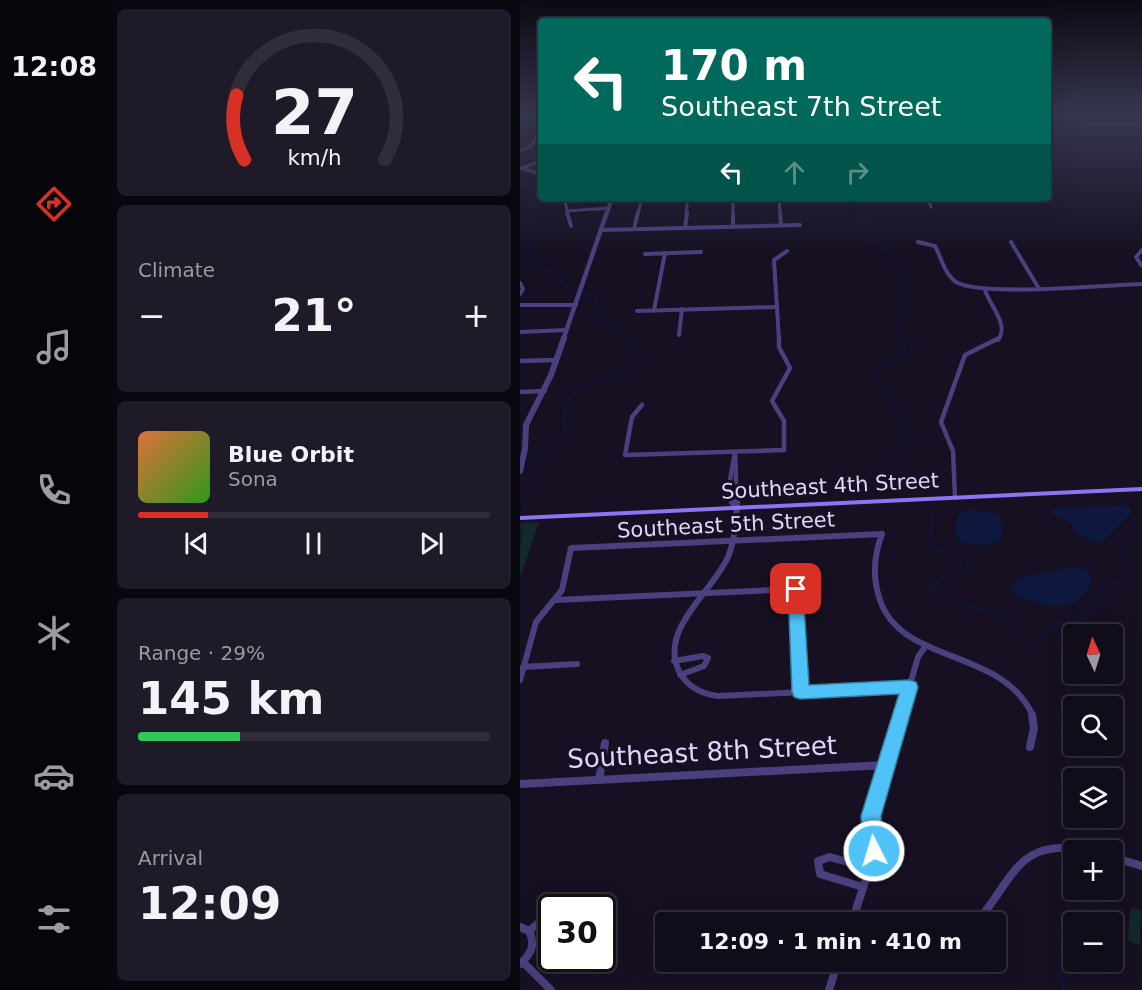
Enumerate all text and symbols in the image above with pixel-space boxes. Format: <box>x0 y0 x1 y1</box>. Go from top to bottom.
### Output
text: 170 m <box>661 41 807 90</box>
icon: left <box>562 42 640 120</box>
text: 12:08 <box>11 51 97 82</box>
text: 27 <box>271 76 357 149</box>
text: Southeast 7th Street <box>661 91 941 122</box>
text: km/h <box>287 145 341 170</box>
icon: left <box>715 156 748 189</box>
icon: ahead <box>778 156 811 189</box>
icon: right <box>841 156 874 189</box>
icon: directions <box>33 183 75 225</box>
text: Climate <box>138 258 215 282</box>
text: 21° <box>271 289 357 342</box>
text: − <box>138 296 166 335</box>
text: + <box>462 296 490 335</box>
icon: music <box>33 326 75 368</box>
text: Blue Orbit <box>228 442 354 467</box>
text: Sona <box>228 467 278 491</box>
street label: Southeast 4th Street <box>720 468 940 504</box>
icon: phone <box>33 469 75 511</box>
street label: Southeast 5th Street <box>616 507 836 543</box>
icon: previous <box>180 527 213 560</box>
icon: pause <box>297 527 330 560</box>
icon: next <box>415 527 448 560</box>
pin <box>770 563 821 614</box>
icon: arrive <box>779 572 812 605</box>
icon: climate <box>33 612 75 654</box>
north arrow <box>1063 624 1123 684</box>
map controls <box>1063 624 1123 972</box>
text: Range · 29% <box>138 641 265 665</box>
text: 145 km <box>138 672 324 725</box>
button: search <box>1063 696 1123 756</box>
street label: Southeast 8th Street <box>566 730 838 774</box>
icon: car <box>33 755 75 797</box>
button: layers <box>1063 768 1123 828</box>
position arrow <box>842 819 906 883</box>
button: + <box>1063 840 1123 900</box>
text: Arrival <box>138 846 203 870</box>
text: 12:09 <box>138 877 281 930</box>
speed limit sign: 30 <box>538 894 616 972</box>
icon: filters <box>33 898 75 940</box>
button: − <box>1063 912 1123 972</box>
text: 12:09 · 1 min · 410 m <box>699 929 962 954</box>

